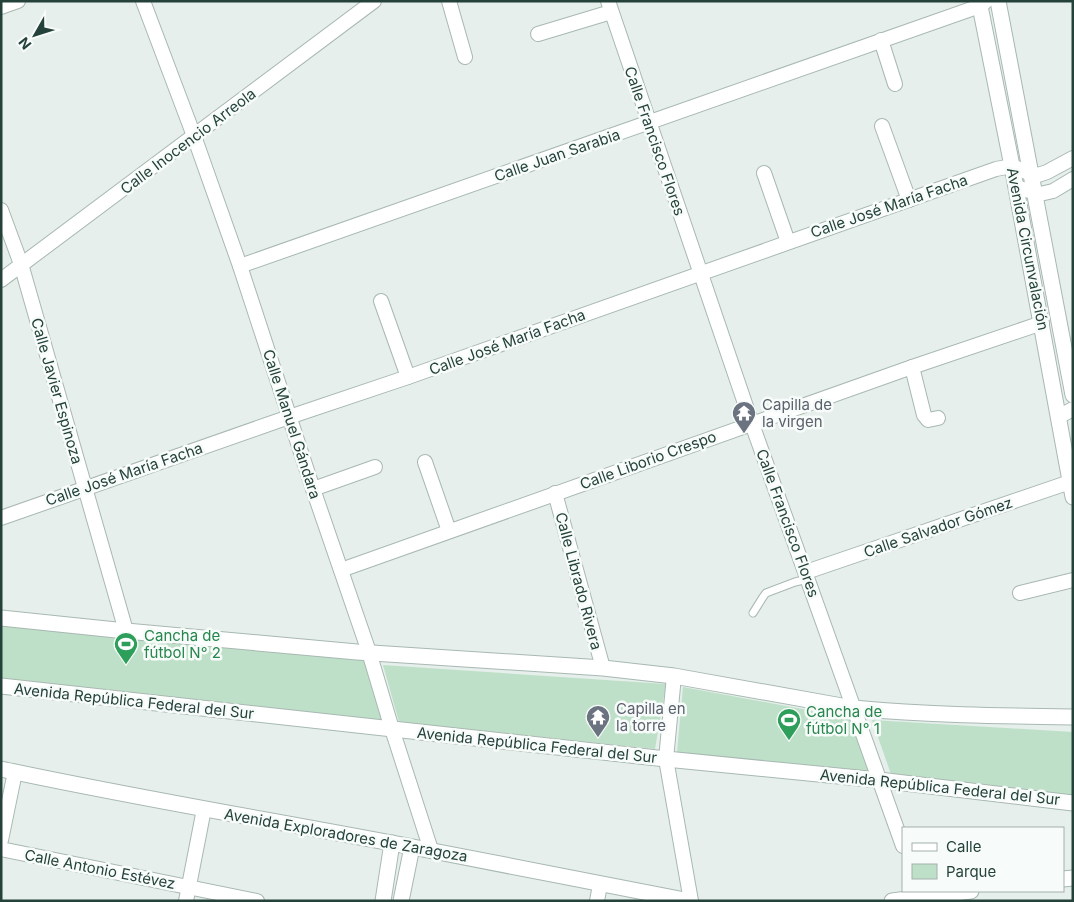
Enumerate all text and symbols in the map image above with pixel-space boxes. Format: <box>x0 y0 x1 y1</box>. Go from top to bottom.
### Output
north arrow <box>10 10 60 60</box>
text: N <box>15 34 34 53</box>
street label: Calle Francisco Flores <box>621 64 689 218</box>
street label: Calle Inocencio Arreola <box>117 84 259 198</box>
street label: Calle Juan Sarabia <box>492 125 622 185</box>
street label: Avenida Circunvalación <box>1003 166 1053 332</box>
street label: Calle José María Facha <box>808 170 970 242</box>
street label: Calle José María Facha <box>426 305 588 379</box>
street label: Calle Javier Espinoza <box>27 316 87 466</box>
street label: Calle Manuel Gándara <box>259 347 325 501</box>
place label: Capilla de la virgen <box>762 395 832 431</box>
temple icon: Capilla de la virgen <box>731 400 757 434</box>
street label: Calle Liborio Crespo <box>577 426 719 494</box>
street label: Calle José María Facha <box>43 438 205 510</box>
street label: Calle Francisco Flores <box>752 446 824 600</box>
street label: Calle Salvador Gómez <box>861 493 1015 561</box>
street label: Calle Librado Rivera <box>551 510 607 652</box>
place label: Cancha de fútbol N° 2 <box>144 626 221 662</box>
sports icon: Cancha de fútbol N° 2 <box>113 631 139 665</box>
street label: Avenida República Federal del Sur <box>13 679 255 723</box>
place label: Capilla en la torre <box>616 699 686 735</box>
place label: Cancha de fútbol N° 1 <box>806 702 882 738</box>
temple icon: Capilla en la torre <box>585 704 611 738</box>
sports icon: Cancha de fútbol N° 1 <box>776 707 802 741</box>
street label: Avenida República Federal del Sur <box>416 723 658 767</box>
street label: Avenida República Federal del Sur <box>819 765 1061 809</box>
street label: Avenida Exploradores de Zaragoza <box>223 804 469 866</box>
legend <box>902 827 1064 892</box>
text: Calle <box>946 837 981 856</box>
street label: Calle Antonio Estévez <box>23 845 177 893</box>
text: Parque <box>946 862 996 881</box>

